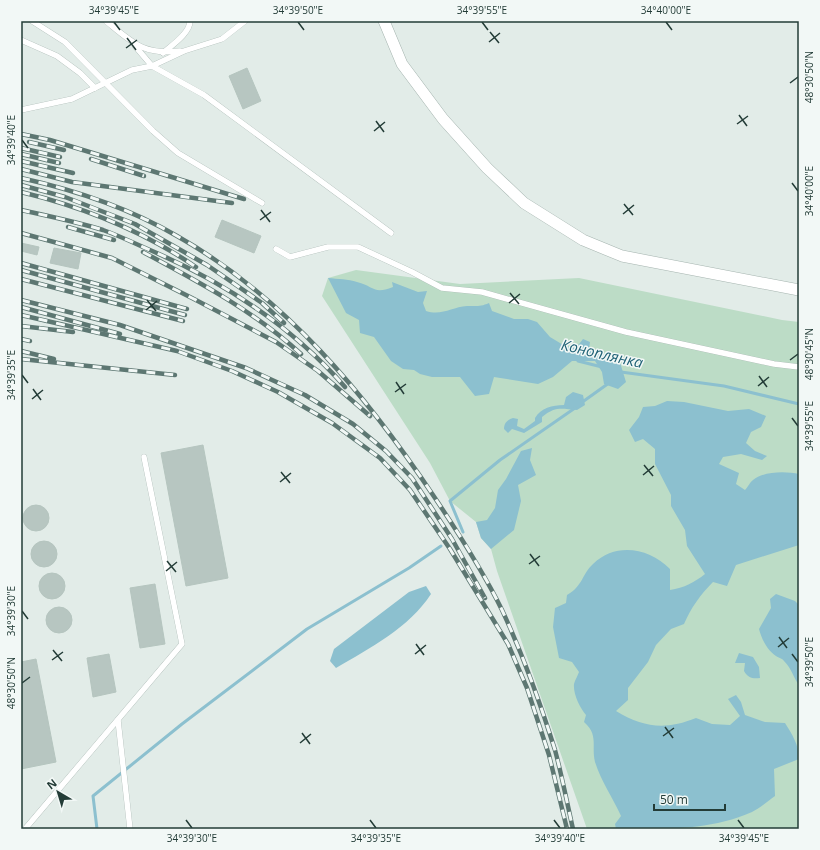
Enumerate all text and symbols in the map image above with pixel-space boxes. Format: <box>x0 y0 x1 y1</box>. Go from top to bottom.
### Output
text: 34°39'45"E <box>89 3 139 17</box>
text: 34°39'50"E <box>273 3 323 17</box>
text: 34°39'55"E <box>457 3 507 17</box>
text: 34°40'00"E <box>641 3 691 17</box>
text: 48°30'50"N <box>802 51 816 103</box>
text: 34°39'40"E <box>4 115 18 165</box>
text: 34°40'00"E <box>802 166 816 216</box>
text: 48°30'45"N <box>802 328 816 380</box>
water label: Коноплянка <box>559 334 646 372</box>
text: 34°39'35"E <box>4 350 18 400</box>
text: 34°39'55"E <box>802 401 816 451</box>
text: 34°39'30"E <box>4 586 18 636</box>
text: 34°39'50"E <box>802 637 816 687</box>
text: 48°30'50"N <box>4 657 18 709</box>
north arrow <box>38 772 78 812</box>
text: N <box>43 775 60 792</box>
scale bar <box>654 786 725 812</box>
text: 50 m <box>660 791 688 808</box>
text: 34°39'30"E <box>167 831 217 845</box>
text: 34°39'35"E <box>351 831 401 845</box>
text: 34°39'40"E <box>535 831 585 845</box>
text: 34°39'45"E <box>719 831 769 845</box>

